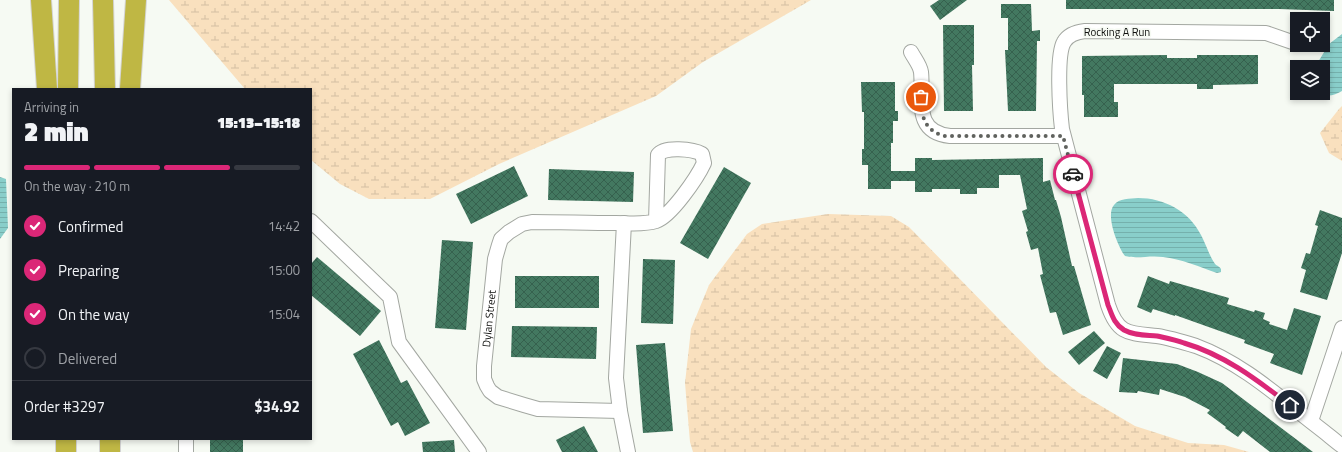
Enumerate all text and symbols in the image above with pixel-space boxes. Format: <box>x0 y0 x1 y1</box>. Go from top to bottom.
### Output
map controls <box>1290 12 1330 100</box>
button: locate <box>1290 12 1330 52</box>
street label: Rocking A Run <box>1084 24 1150 40</box>
button: layers <box>1290 60 1330 100</box>
pin <box>904 80 938 114</box>
icon: bag <box>910 86 932 108</box>
text: Arriving in <box>24 97 79 117</box>
text: 15:13–15:18 <box>217 111 300 134</box>
text: 2 min <box>24 112 89 151</box>
courier <box>1053 154 1093 194</box>
icon: car <box>1062 163 1084 185</box>
text: On the way · 210 m <box>24 176 130 196</box>
icon: check <box>24 215 46 237</box>
text: Confirmed <box>58 215 123 238</box>
text: 14:42 <box>268 216 300 236</box>
icon: check <box>24 259 46 281</box>
text: Preparing <box>58 259 119 282</box>
text: 15:00 <box>268 260 300 280</box>
street label: Dylan Street <box>478 289 500 348</box>
icon: check <box>24 303 46 325</box>
text: On the way <box>58 303 130 326</box>
text: 15:04 <box>268 304 300 324</box>
text: Delivered <box>58 347 117 370</box>
pin <box>1273 388 1307 422</box>
icon: home <box>1279 394 1301 416</box>
text: Order #3297 <box>24 395 105 418</box>
text: $34.92 <box>254 395 300 418</box>

